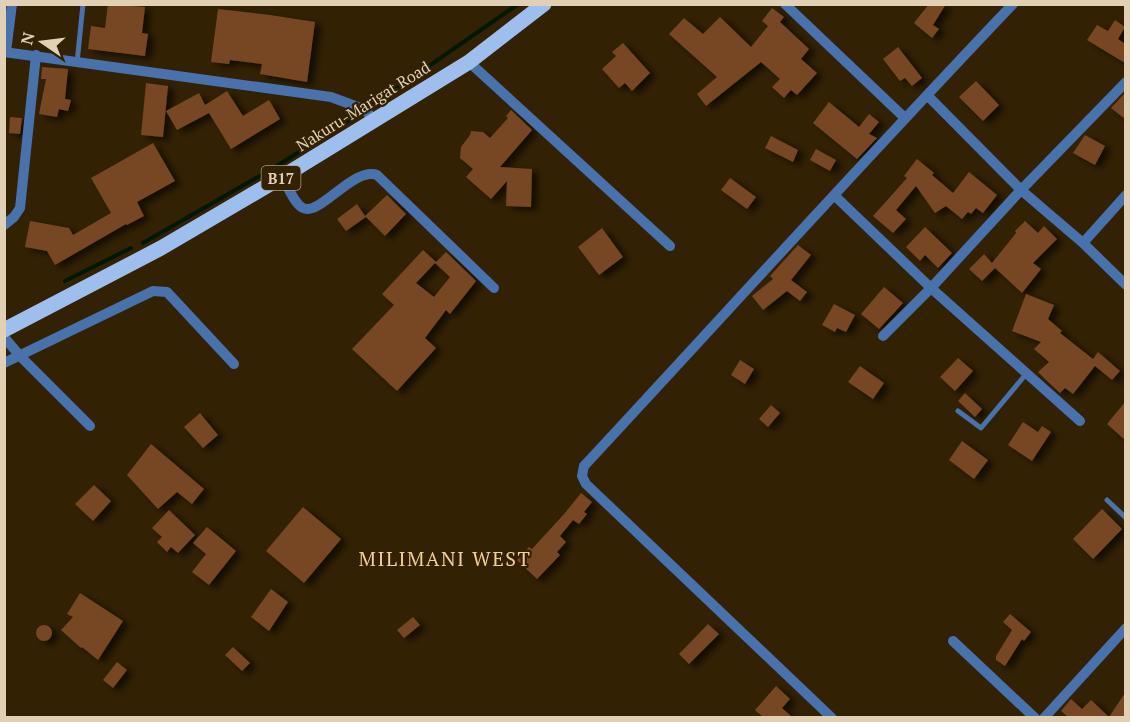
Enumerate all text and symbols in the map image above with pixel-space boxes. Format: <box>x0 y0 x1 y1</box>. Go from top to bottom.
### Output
north arrow <box>12 12 72 72</box>
text: N <box>15 30 40 47</box>
street label: Nakuru-Marigat Road <box>292 56 434 156</box>
road number: B17 <box>262 166 300 190</box>
district label: MILIMANI WEST <box>359 545 531 572</box>

